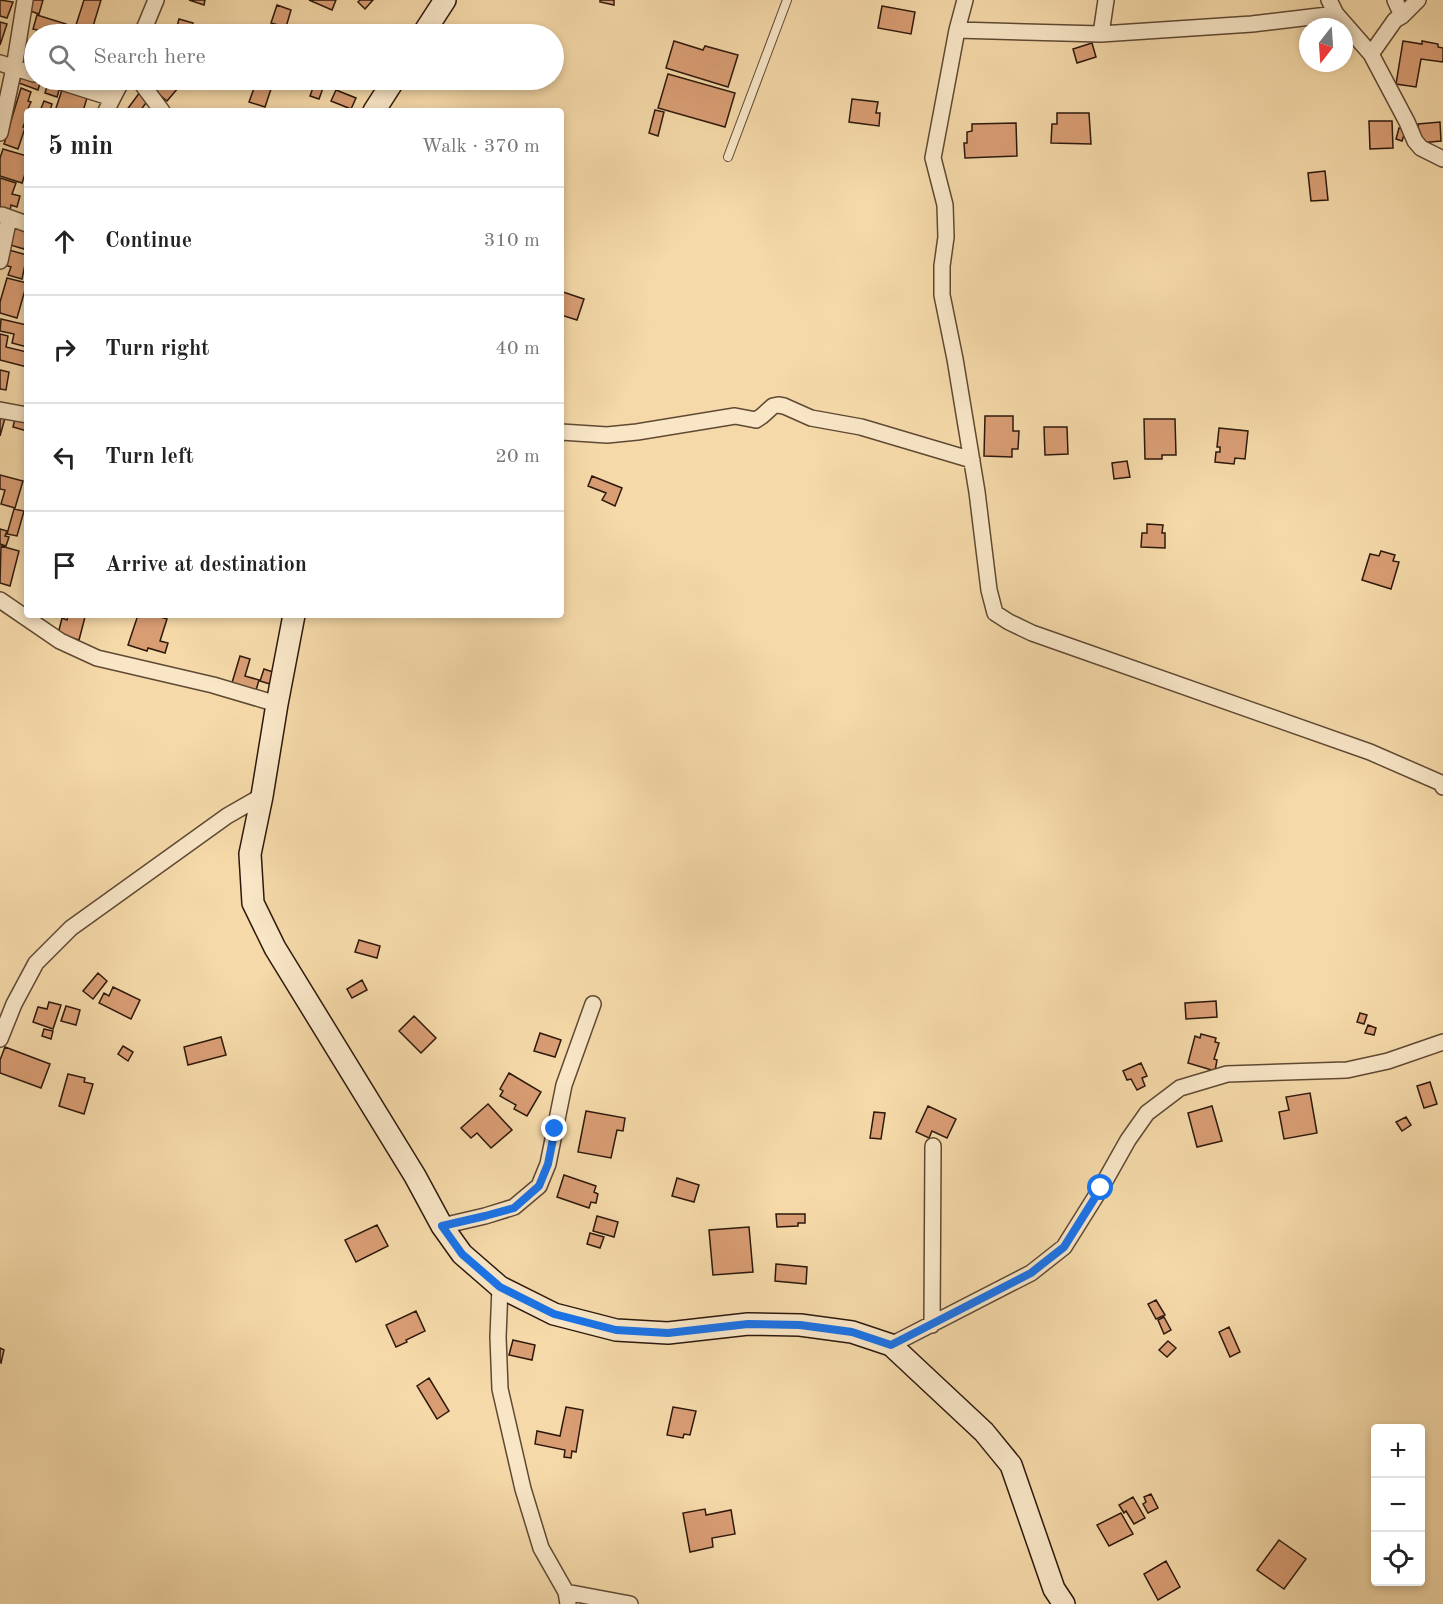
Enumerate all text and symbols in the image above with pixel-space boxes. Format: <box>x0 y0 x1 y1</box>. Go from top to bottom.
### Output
north arrow <box>1299 18 1353 72</box>
search box <box>24 24 564 90</box>
icon: search <box>45 41 78 74</box>
text: Search here <box>93 46 206 68</box>
text: 5 min <box>48 134 113 160</box>
text: Walk · 370 m <box>421 137 540 157</box>
icon: ahead <box>48 225 81 258</box>
text: Continue <box>105 230 192 252</box>
text: 310 m <box>484 231 540 251</box>
icon: right <box>48 333 81 366</box>
text: Turn right <box>105 338 209 360</box>
text: 40 m <box>495 339 540 359</box>
icon: left <box>48 441 81 474</box>
text: Turn left <box>105 446 194 468</box>
text: 20 m <box>495 447 540 467</box>
icon: arrive <box>48 549 81 582</box>
text: Arrive at destination <box>105 554 307 576</box>
route end <box>541 1115 567 1141</box>
route start <box>1087 1174 1113 1200</box>
map controls <box>1371 1424 1425 1586</box>
button: + <box>1371 1424 1425 1478</box>
button: − <box>1371 1478 1425 1532</box>
button: locate <box>1371 1532 1425 1586</box>

